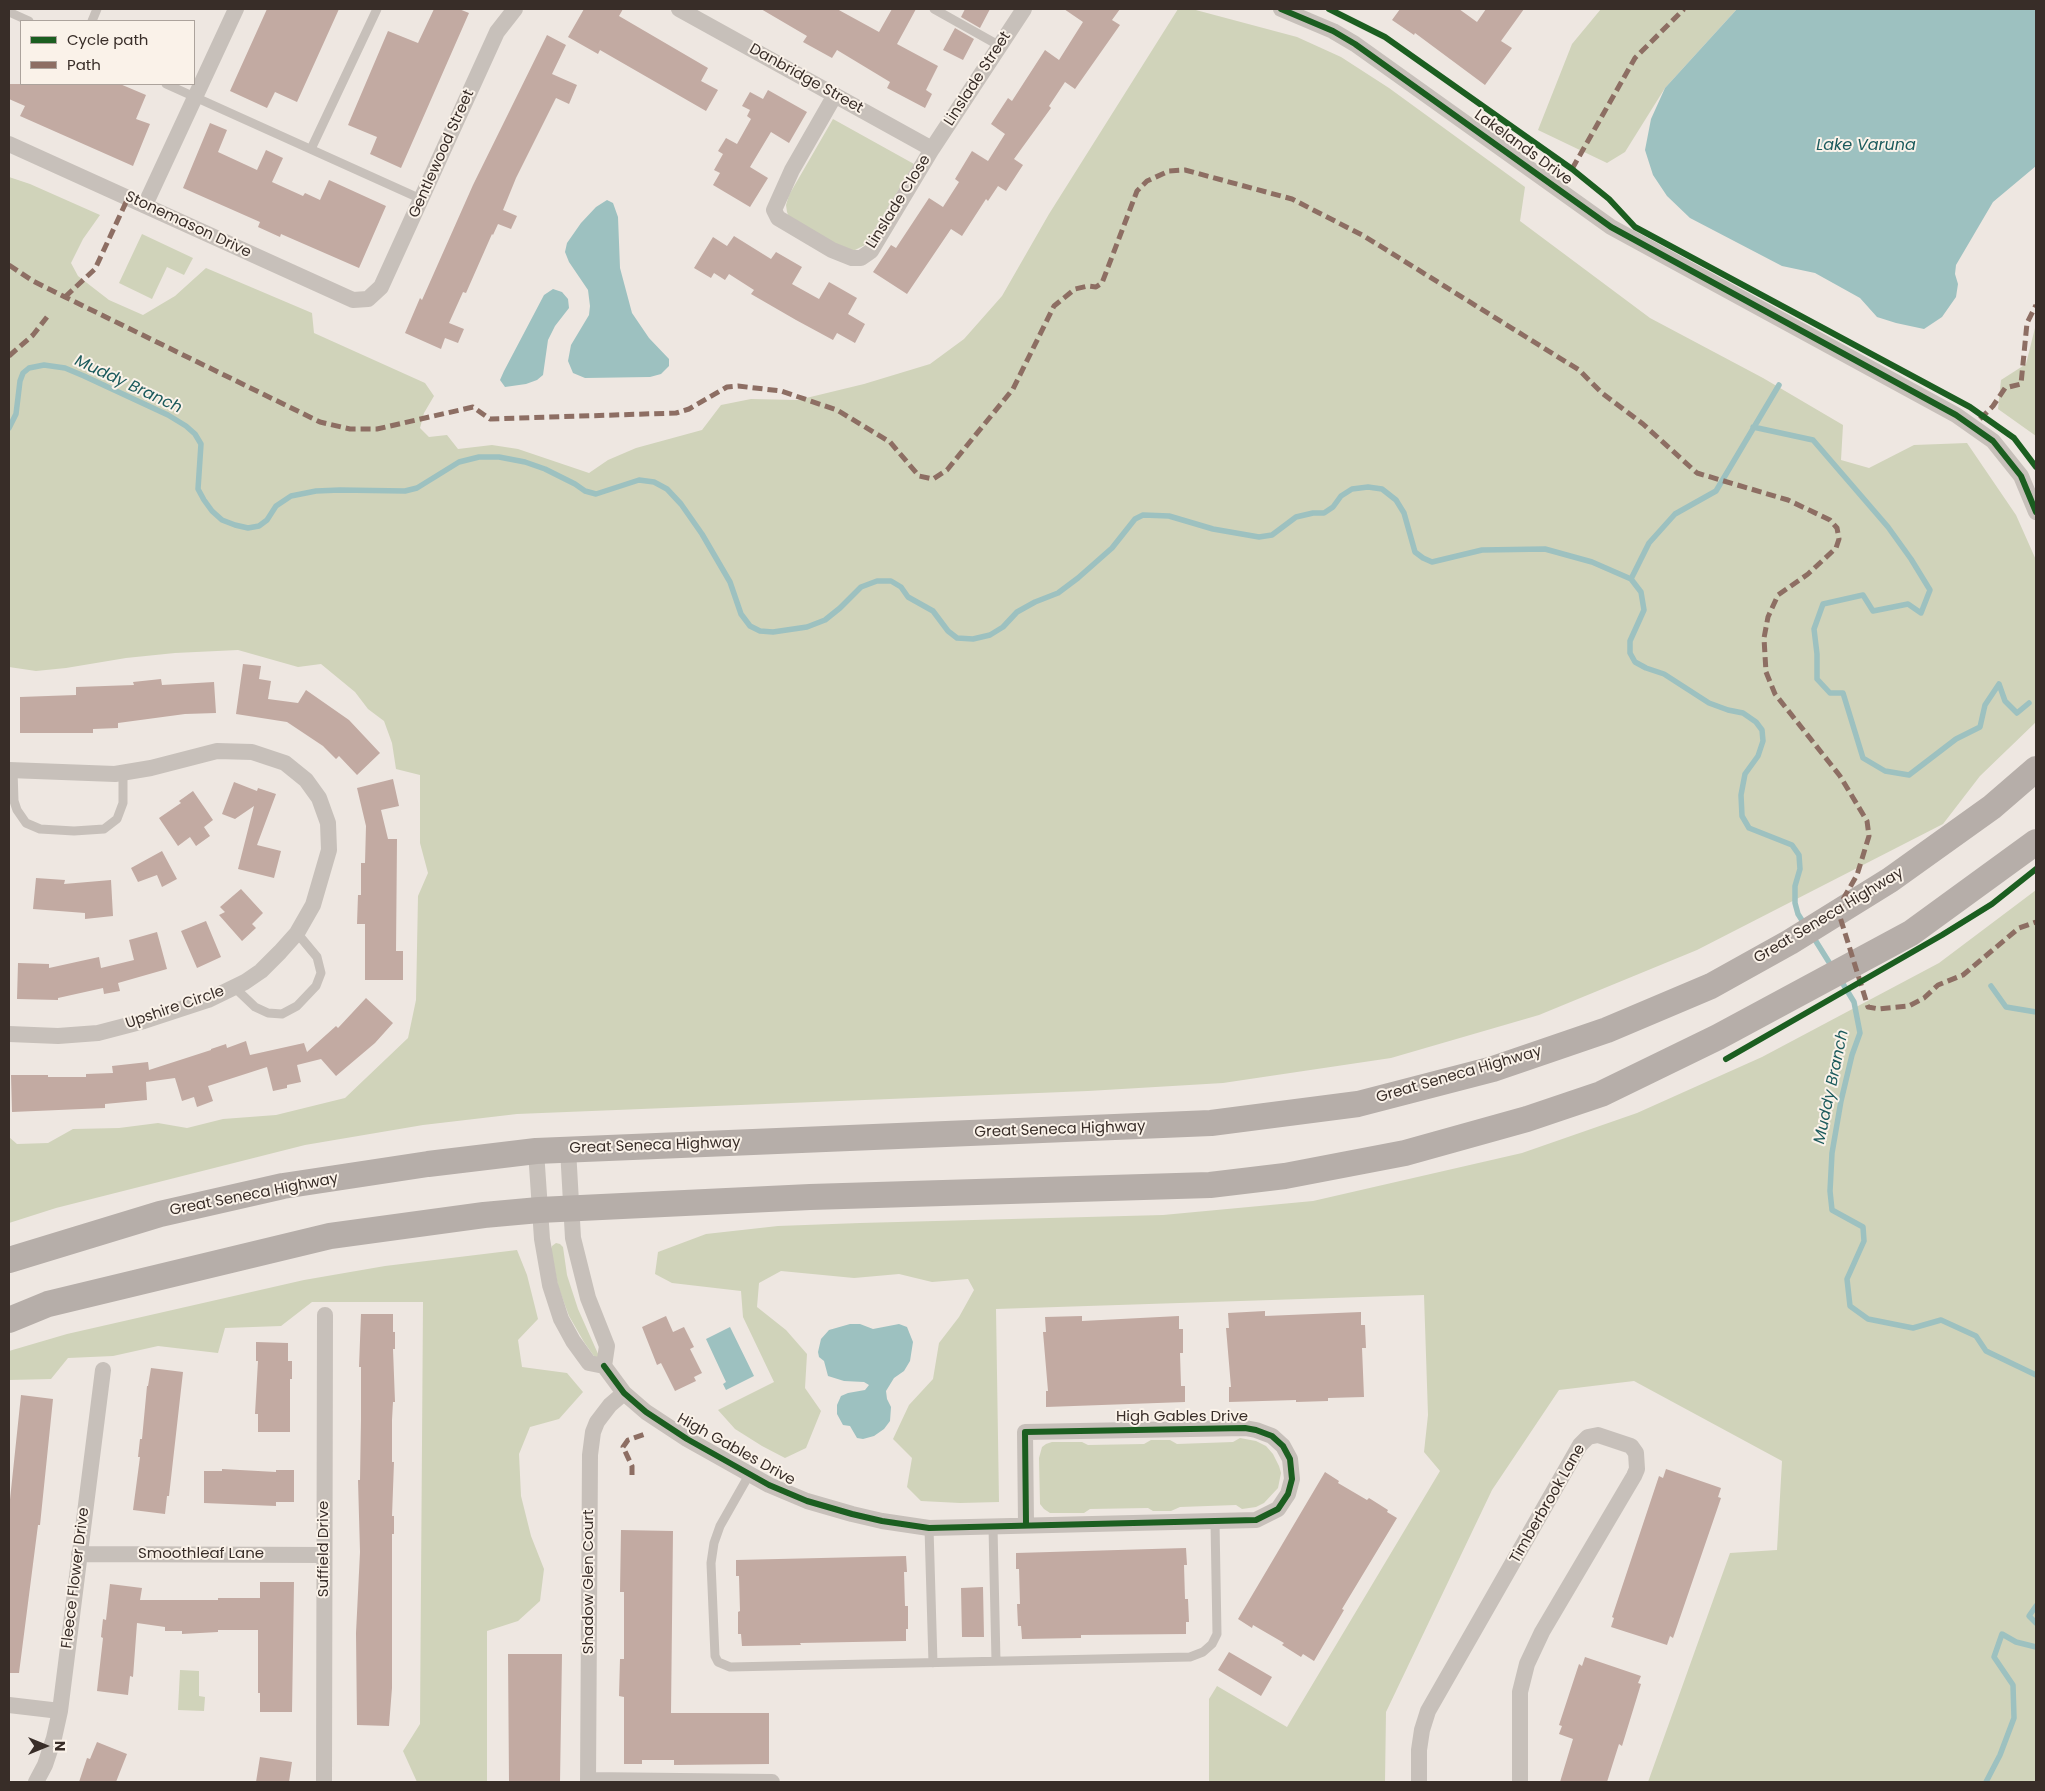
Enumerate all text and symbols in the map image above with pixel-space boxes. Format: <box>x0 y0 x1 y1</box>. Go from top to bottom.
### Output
legend <box>20 20 195 85</box>
street label: Linslade Street <box>941 28 1015 130</box>
text: Cycle path <box>67 29 148 50</box>
street label: Danbridge Street <box>746 40 866 118</box>
text: Path <box>67 54 101 75</box>
street label: Gentlewood Street <box>406 87 478 221</box>
street label: Lakelands Drive <box>1471 106 1575 190</box>
water label: Lake Varuna <box>1816 136 1916 156</box>
street label: Linslade Close <box>863 152 935 252</box>
street label: Stonemason Drive <box>122 188 254 262</box>
water label: Muddy Branch <box>71 352 185 418</box>
street label: Great Seneca Highway <box>1751 864 1907 968</box>
street label: Upshire Circle <box>123 983 227 1033</box>
water label: Muddy Branch <box>1811 1028 1853 1146</box>
street label: Great Seneca Highway <box>1374 1043 1544 1107</box>
street label: Great Seneca Highway <box>974 1118 1146 1142</box>
street label: Great Seneca Highway <box>569 1134 741 1158</box>
street label: Great Seneca Highway <box>168 1170 340 1220</box>
street label: High Gables Drive <box>1116 1408 1248 1426</box>
street label: High Gables Drive <box>674 1410 798 1490</box>
street label: Timberbrook Lane <box>1507 1441 1589 1567</box>
street label: Suffield Drive <box>315 1501 333 1597</box>
street label: Fleece Flower Drive <box>58 1506 94 1650</box>
street label: Shadow Glen Court <box>580 1510 598 1654</box>
street label: Smoothleaf Lane <box>138 1545 264 1563</box>
north arrow <box>20 1721 70 1771</box>
text: N <box>50 1741 70 1751</box>

